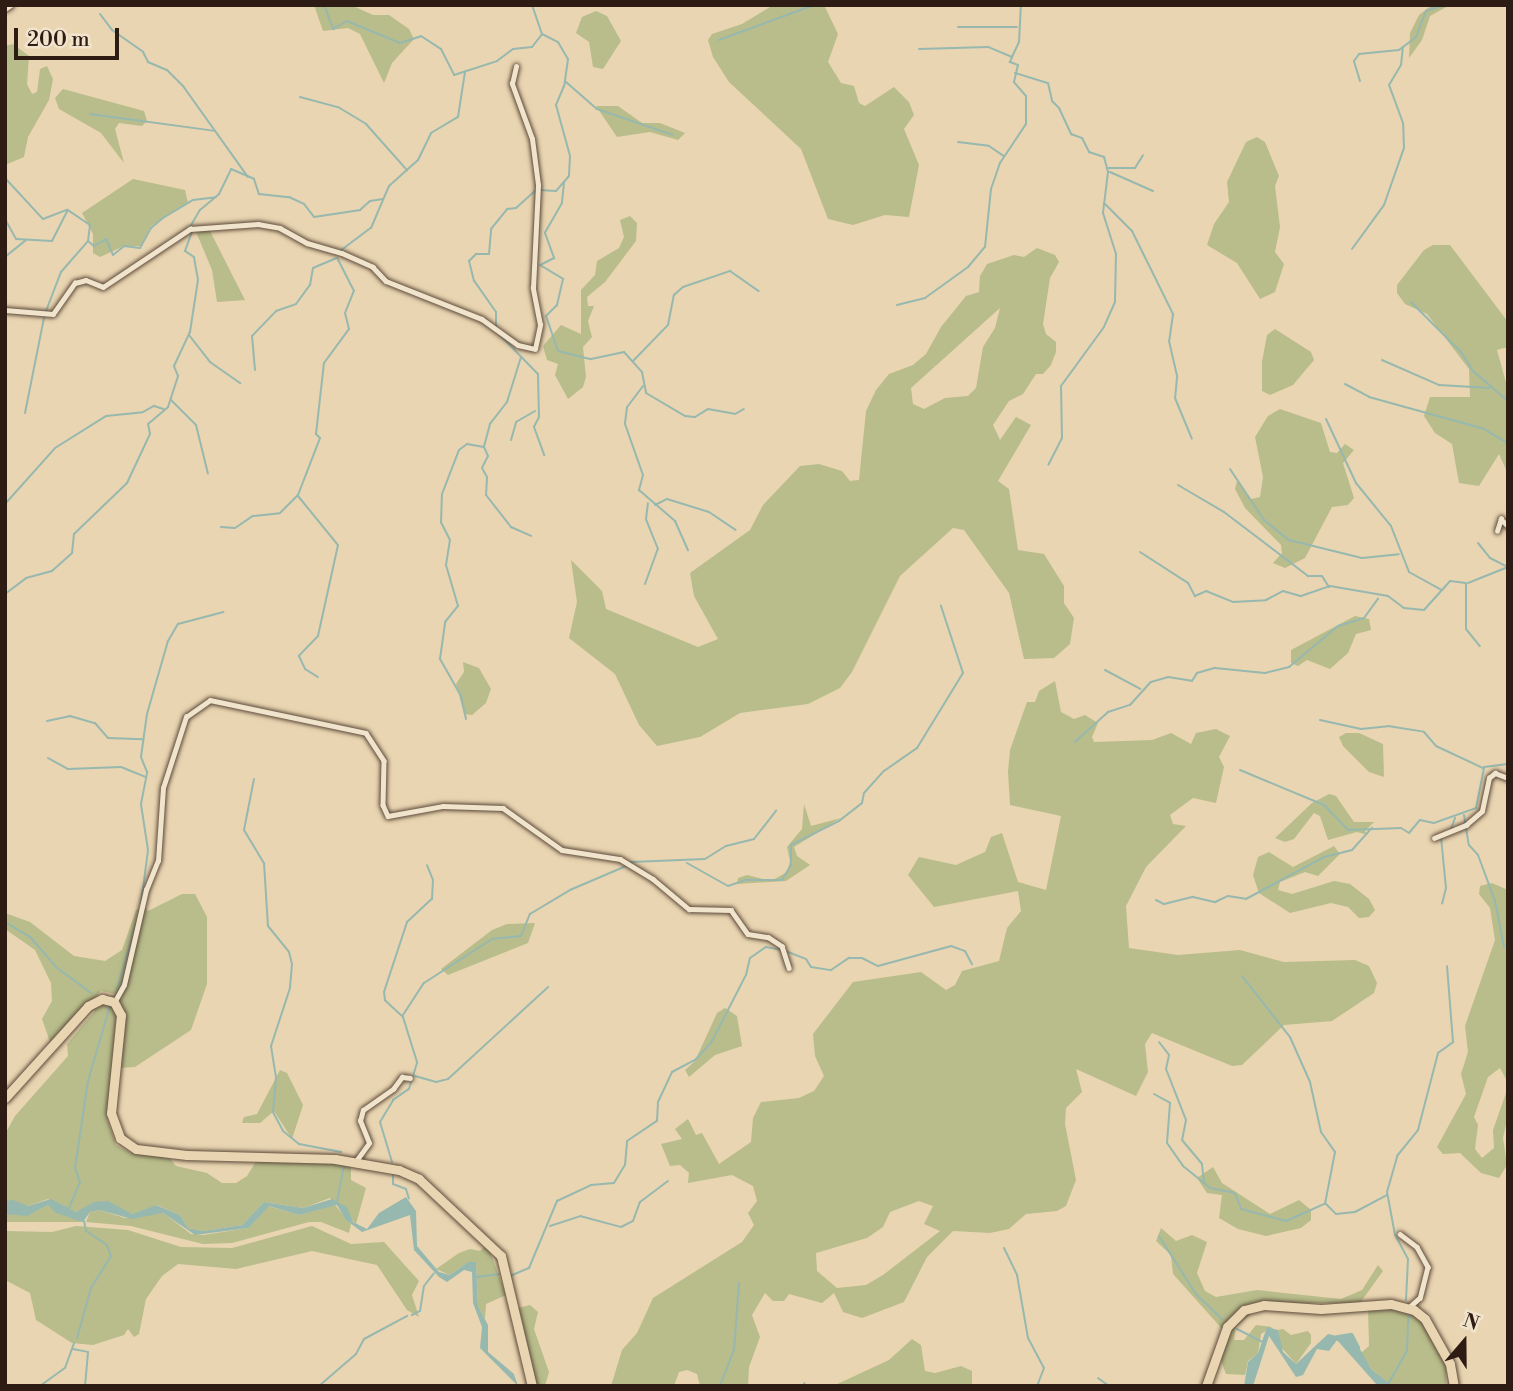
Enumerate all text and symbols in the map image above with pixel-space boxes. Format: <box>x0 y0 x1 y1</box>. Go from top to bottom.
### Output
scale bar <box>18 14 122 58</box>
text: 200 m <box>27 27 90 53</box>
north arrow <box>1429 1307 1499 1377</box>
text: N <box>1460 1308 1482 1336</box>

